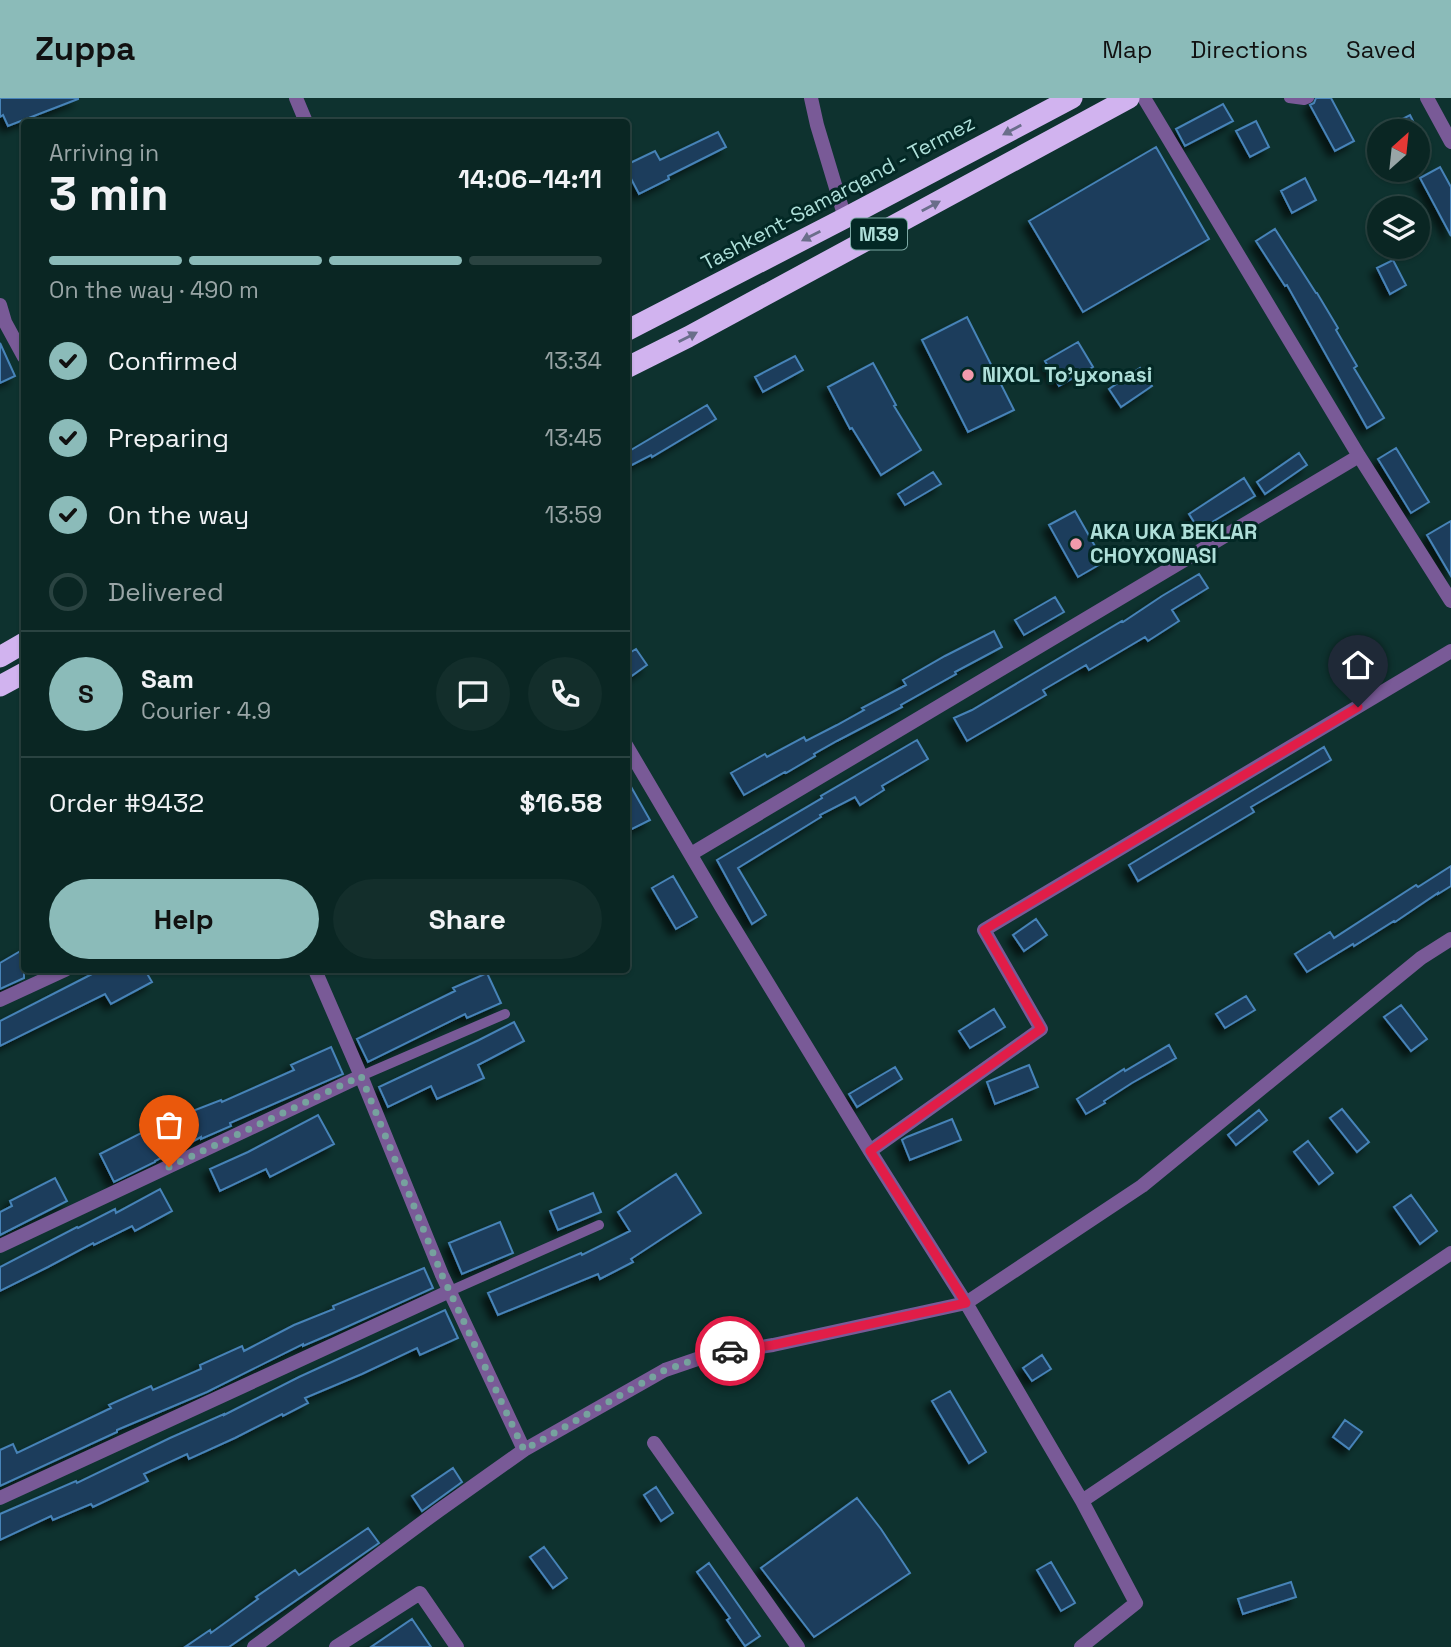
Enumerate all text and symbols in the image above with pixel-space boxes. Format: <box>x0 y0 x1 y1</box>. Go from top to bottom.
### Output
text: Zuppa <box>35 28 135 70</box>
text: Map <box>1102 34 1152 65</box>
text: Directions <box>1190 34 1308 65</box>
text: Saved <box>1346 34 1416 65</box>
street label: Tashkent-Samarqand - Termez <box>696 109 979 276</box>
north arrow <box>1367 119 1430 182</box>
map controls <box>1367 119 1430 259</box>
one-way arrow <box>1002 124 1022 136</box>
text: Arriving in <box>49 138 159 168</box>
text: 14:06–14:11 <box>458 162 602 196</box>
text: 3 min <box>49 165 169 223</box>
button: layers <box>1367 196 1430 259</box>
one-way arrow <box>921 200 941 212</box>
road number: M39 <box>851 218 907 250</box>
one-way arrow <box>801 231 821 242</box>
text: On the way · 490 m <box>49 275 259 305</box>
one-way arrow <box>678 332 698 344</box>
icon: check <box>49 342 87 380</box>
text: Confirmed <box>108 344 238 378</box>
text: 13:34 <box>544 346 602 376</box>
place label: NIXOL To'yxonasi <box>982 361 1152 388</box>
marker: NIXOL To'yxonasi <box>960 367 976 383</box>
icon: check <box>49 419 87 457</box>
text: Preparing <box>108 421 229 455</box>
text: 13:45 <box>545 423 602 453</box>
icon: check <box>49 496 87 534</box>
text: On the way <box>108 498 249 532</box>
text: 13:59 <box>545 500 602 530</box>
place label: AKA UKA BEKLAR CHOYXONASI <box>1090 518 1257 569</box>
marker: AKA UKA BEKLAR CHOYXONASI <box>1068 536 1084 552</box>
text: Delivered <box>108 575 224 609</box>
pin <box>1328 635 1388 707</box>
icon: home <box>1339 646 1377 684</box>
button: chat <box>436 657 510 731</box>
button: phone <box>528 657 602 731</box>
text: Sam <box>141 662 194 696</box>
text: S <box>78 677 94 711</box>
text: Courier · 4.9 <box>141 696 271 726</box>
text: Order #9432 <box>49 786 204 820</box>
text: $16.58 <box>520 786 602 820</box>
button: Help <box>49 879 319 959</box>
button: Share <box>333 879 602 959</box>
pin <box>139 1095 199 1167</box>
icon: bag <box>150 1106 188 1144</box>
courier <box>695 1316 765 1386</box>
icon: car <box>711 1332 749 1370</box>

